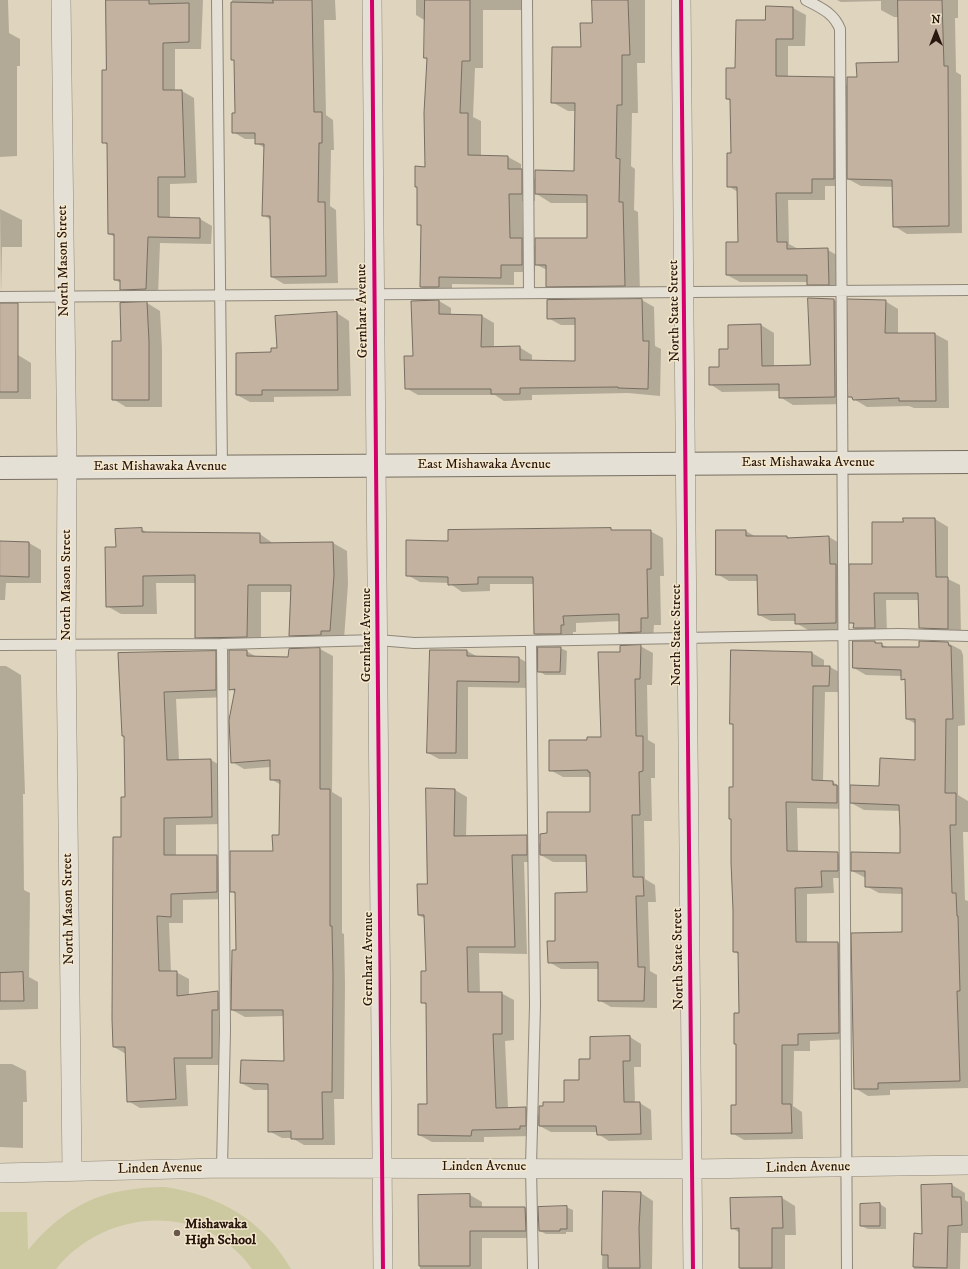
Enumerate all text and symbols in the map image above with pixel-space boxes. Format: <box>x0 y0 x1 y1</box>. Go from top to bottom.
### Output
north arrow <box>916 12 956 52</box>
text: N <box>931 13 941 27</box>
street label: North Mason Street <box>55 205 73 317</box>
street label: North State Street <box>666 260 684 362</box>
street label: Gernhart Avenue <box>354 264 372 358</box>
street label: East Mishawaka Avenue <box>741 455 875 471</box>
street label: East Mishawaka Avenue <box>417 457 551 473</box>
street label: East Mishawaka Avenue <box>93 459 227 475</box>
street label: North Mason Street <box>59 529 75 641</box>
street label: North State Street <box>669 584 685 686</box>
street label: Gernhart Avenue <box>359 588 375 682</box>
street label: North Mason Street <box>60 853 78 965</box>
street label: North State Street <box>670 908 688 1010</box>
street label: Gernhart Avenue <box>361 912 377 1006</box>
street label: Linden Avenue <box>442 1159 526 1175</box>
street label: Linden Avenue <box>766 1159 850 1177</box>
street label: Linden Avenue <box>118 1160 202 1178</box>
place label: Mishawaka High School <box>185 1217 256 1250</box>
marker: Mishawaka High School <box>172 1228 182 1238</box>

